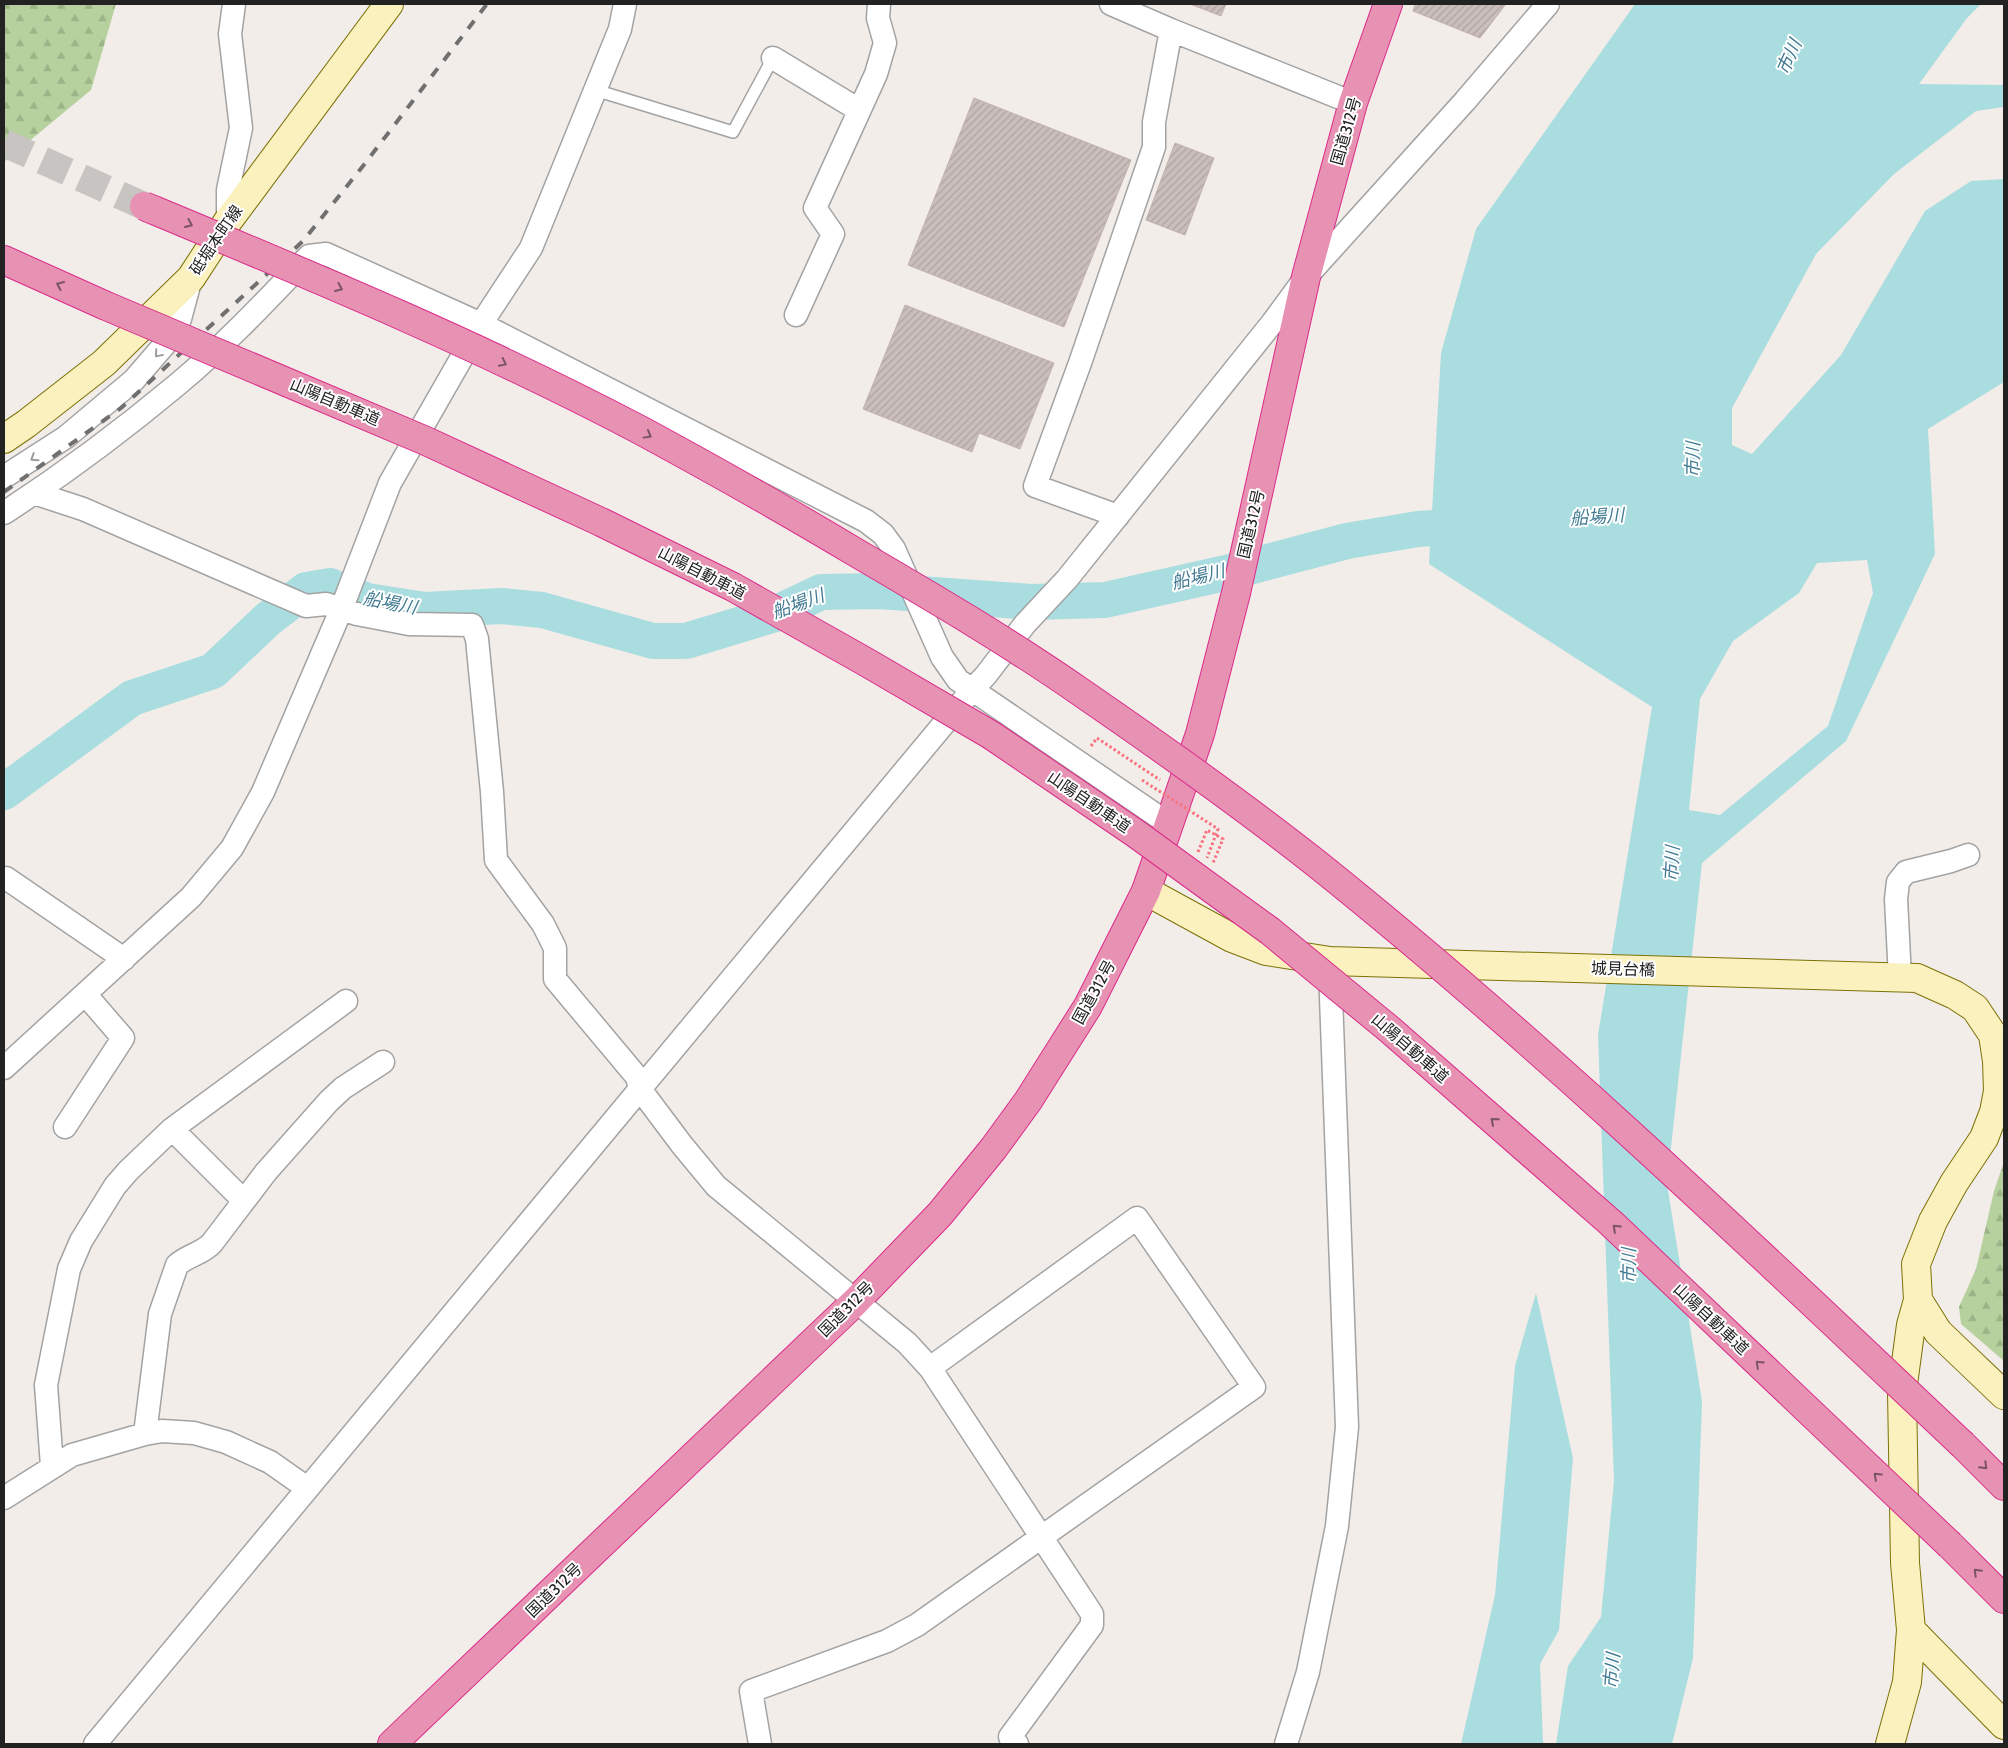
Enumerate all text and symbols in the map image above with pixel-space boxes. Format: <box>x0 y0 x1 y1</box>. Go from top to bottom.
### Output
water label: 市川 <box>1772 34 1807 78</box>
street label: 国道312号 <box>1327 95 1365 167</box>
street label: 砥堀本町線 <box>186 202 246 278</box>
one-way arrow <box>184 218 193 229</box>
one-way arrow <box>56 280 65 291</box>
one-way arrow <box>334 282 343 292</box>
one-way arrow <box>154 348 163 357</box>
one-way arrow <box>497 357 506 367</box>
street label: 山陽自動車道 <box>287 374 383 430</box>
one-way arrow <box>643 429 652 439</box>
water label: 市川 <box>1682 440 1704 478</box>
one-way arrow <box>30 451 39 461</box>
street label: 国道312号 <box>1234 488 1268 560</box>
water label: 船場川 <box>1569 504 1627 530</box>
street label: 山陽自動車道 <box>655 543 749 603</box>
water label: 船場川 <box>1169 559 1229 594</box>
water label: 船場川 <box>769 584 829 624</box>
water label: 船場川 <box>361 587 421 619</box>
street label: 山陽自動車道 <box>1044 767 1134 837</box>
water label: 市川 <box>1660 843 1684 883</box>
street label: 国道312号 <box>1069 957 1119 1027</box>
street label: 城見台橋 <box>1591 958 1655 980</box>
street label: 山陽自動車道 <box>1368 1009 1452 1087</box>
one-way arrow <box>1490 1117 1499 1126</box>
one-way arrow <box>1612 1225 1621 1234</box>
water label: 市川 <box>1618 1246 1640 1284</box>
street label: 国道312号 <box>814 1277 878 1341</box>
street label: 山陽自動車道 <box>1669 1279 1753 1359</box>
one-way arrow <box>1756 1361 1765 1370</box>
one-way arrow <box>1978 1460 1987 1469</box>
one-way arrow <box>1874 1473 1883 1482</box>
street label: 国道312号 <box>522 1559 586 1621</box>
one-way arrow <box>1974 1569 1983 1578</box>
water label: 市川 <box>1599 1650 1625 1690</box>

